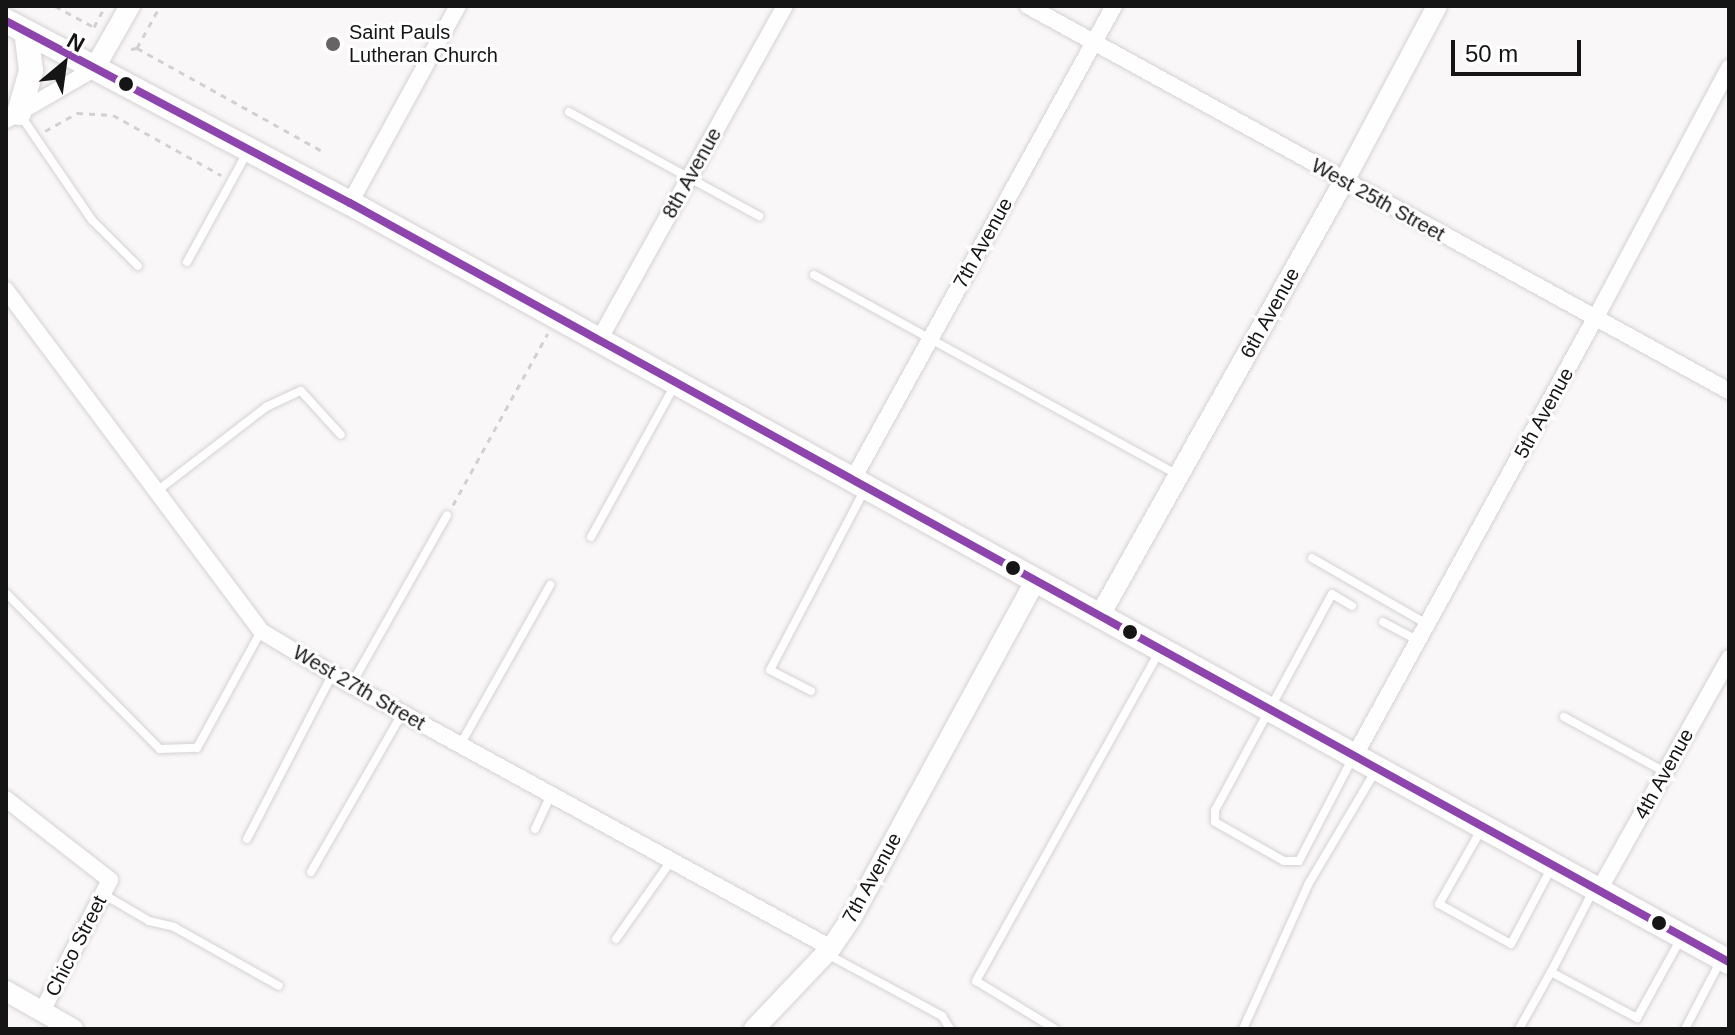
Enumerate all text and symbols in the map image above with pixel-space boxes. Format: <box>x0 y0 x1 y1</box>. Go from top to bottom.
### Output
place label: Saint Pauls Lutheran Church <box>349 20 498 67</box>
north arrow <box>24 24 104 104</box>
scale bar <box>1455 24 1585 74</box>
text: N <box>63 28 89 57</box>
marker: Saint Pauls Lutheran Church <box>324 35 342 53</box>
text: 50 m <box>1465 40 1518 67</box>
unlabelled marker <box>118 76 134 92</box>
street label: 8th Avenue <box>657 123 727 223</box>
street label: West 25th Street <box>1307 153 1449 247</box>
street label: 7th Avenue <box>948 193 1018 293</box>
street label: 6th Avenue <box>1235 263 1305 363</box>
street label: 5th Avenue <box>1509 363 1579 463</box>
unlabelled marker <box>1005 560 1021 576</box>
unlabelled marker <box>1122 624 1138 640</box>
street label: West 27th Street <box>289 640 429 736</box>
street label: 4th Avenue <box>1629 724 1699 824</box>
street label: 7th Avenue <box>837 828 907 928</box>
street label: Chico Street <box>40 892 112 1000</box>
unlabelled marker <box>1651 915 1667 931</box>

